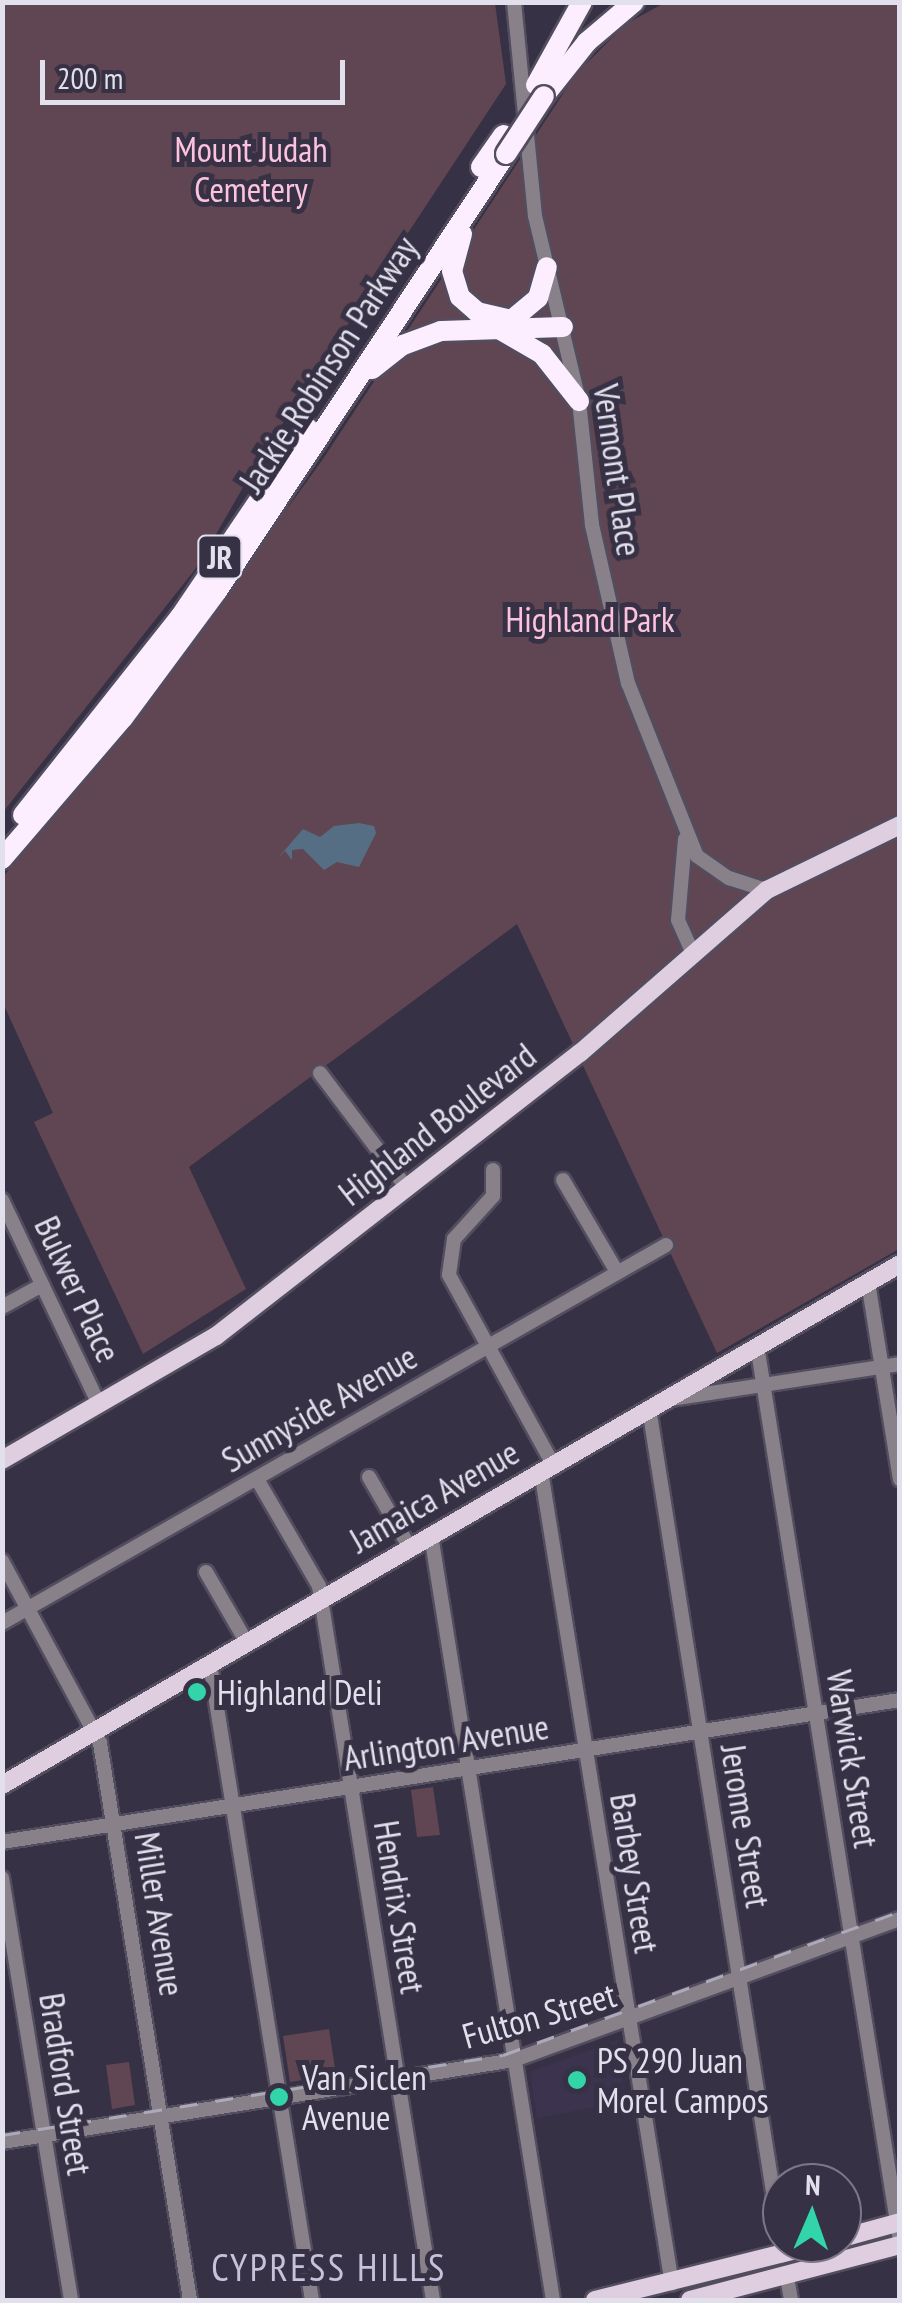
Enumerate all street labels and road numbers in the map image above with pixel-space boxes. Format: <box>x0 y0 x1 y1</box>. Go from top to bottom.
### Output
street label: Jackie Robinson Parkway <box>230 228 426 500</box>
street label: Vermont Place <box>585 381 651 559</box>
road number: JR <box>195 530 245 584</box>
street label: Highland Boulevard <box>330 1034 544 1214</box>
street label: Bulwer Place <box>26 1209 130 1369</box>
street label: Sunnyside Avenue <box>214 1335 424 1481</box>
street label: Jamaica Avenue <box>342 1431 526 1561</box>
street label: Warwick Street <box>818 1667 888 1851</box>
street label: Arlington Avenue <box>340 1705 552 1779</box>
street label: Jerome Street <box>712 1741 780 1911</box>
street label: Barbey Street <box>602 1790 668 1956</box>
street label: Hendrix Street <box>366 1817 434 1997</box>
street label: Miller Avenue <box>126 1829 194 1999</box>
street label: Fulton Street <box>458 1973 620 2057</box>
street label: Bradford Street <box>31 1990 101 2178</box>

